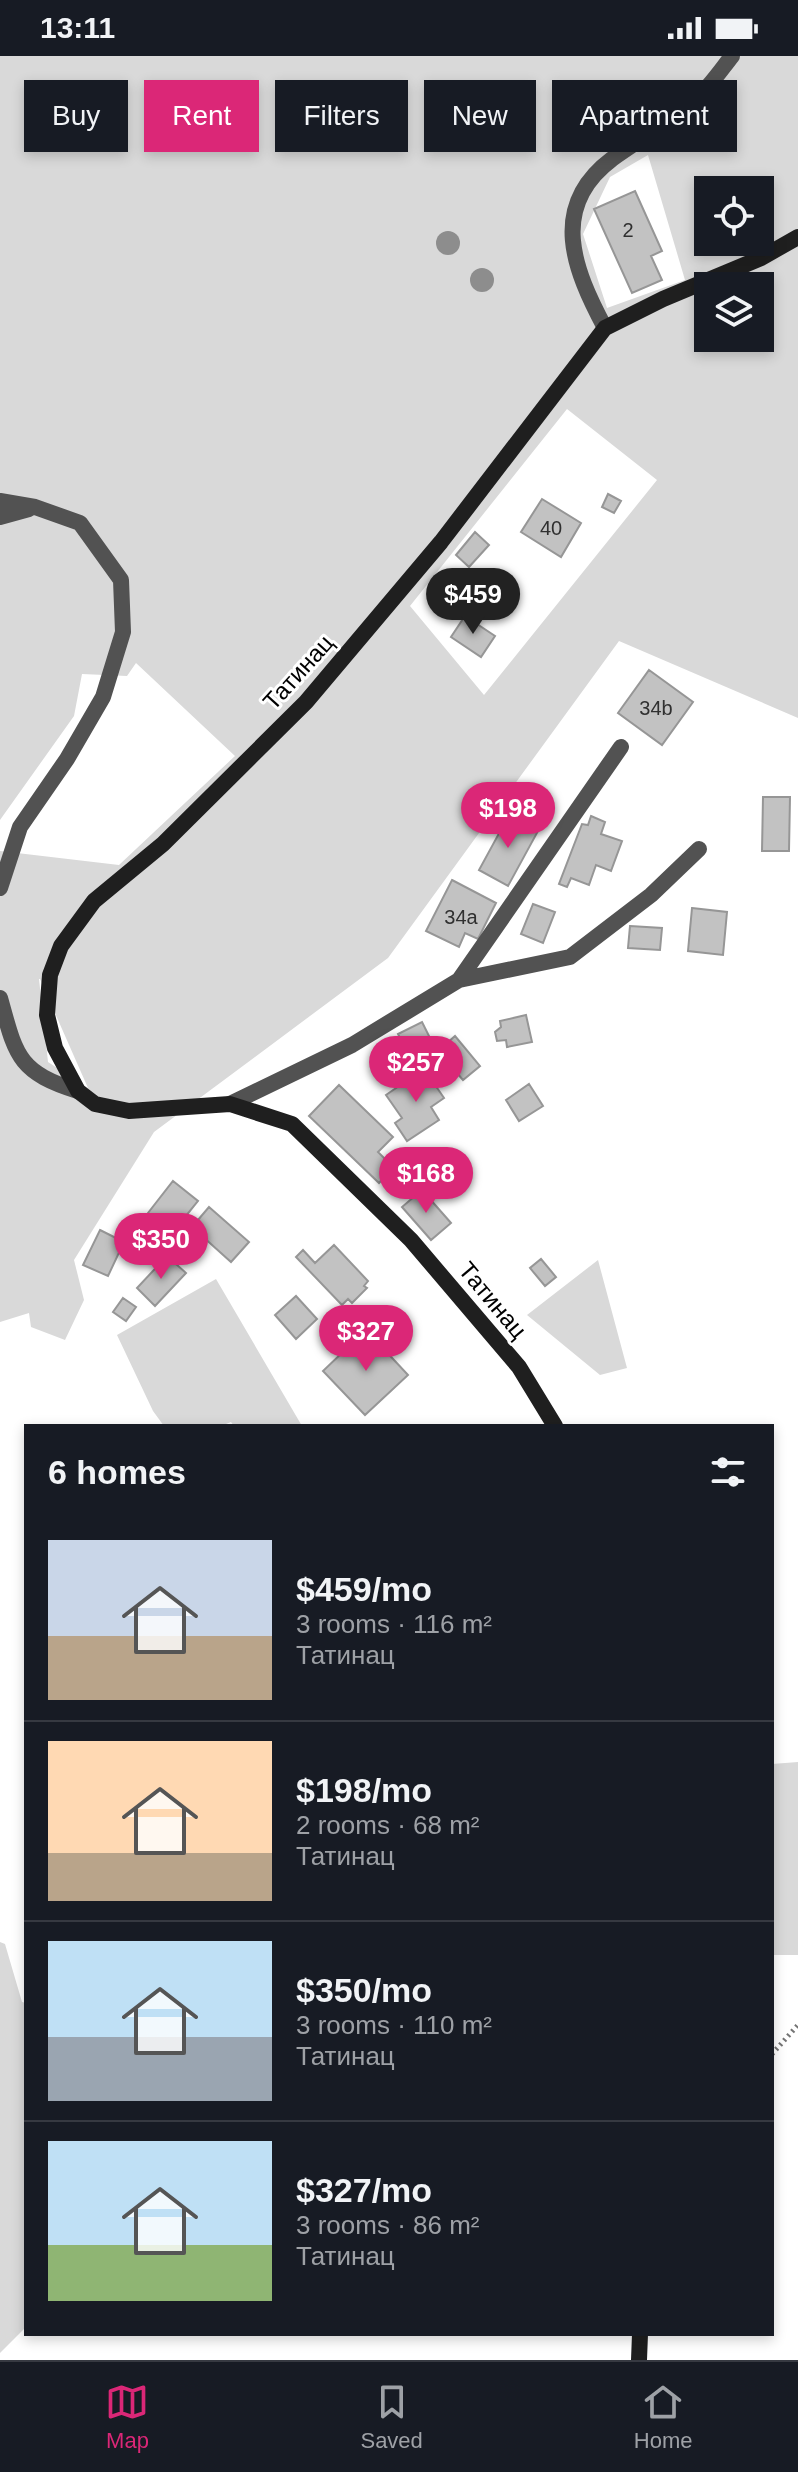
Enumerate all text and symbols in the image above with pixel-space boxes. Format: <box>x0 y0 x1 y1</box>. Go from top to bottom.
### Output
text: 13:11 <box>40 11 115 44</box>
chip: Buy <box>24 80 128 152</box>
chip: Rent <box>144 80 259 152</box>
chip: Filters <box>275 80 408 152</box>
chip: New <box>424 80 536 152</box>
chip: Apartment <box>552 80 737 152</box>
map controls <box>694 176 774 352</box>
button: locate <box>694 176 774 256</box>
house number: 2 <box>622 219 634 241</box>
button: layers <box>694 272 774 352</box>
house number: 40 <box>540 517 562 539</box>
pin: $459 <box>426 568 520 636</box>
text: $459 <box>444 579 502 609</box>
street label: Татинац <box>257 629 339 715</box>
house number: 34b <box>639 697 673 719</box>
pin: $198 <box>461 782 555 850</box>
text: $198 <box>479 793 537 823</box>
house number: 34a <box>444 906 479 928</box>
pin: $257 <box>369 1036 463 1104</box>
text: $257 <box>387 1047 445 1077</box>
pin: $168 <box>379 1147 473 1215</box>
text: $168 <box>397 1158 455 1188</box>
pin: $350 <box>114 1213 208 1281</box>
text: $350 <box>132 1224 190 1254</box>
street label: Татинац <box>453 1256 533 1344</box>
pin: $327 <box>319 1305 413 1373</box>
text: $327 <box>337 1316 395 1346</box>
icon: filters <box>706 1450 750 1494</box>
text: 6 homes <box>48 1453 186 1491</box>
text: $459/mo <box>296 1570 432 1608</box>
icon: home <box>112 1572 208 1668</box>
text: 3 rooms · 116 m² <box>296 1609 492 1639</box>
text: Татинац <box>296 1640 395 1670</box>
text: $198/mo <box>296 1771 432 1809</box>
icon: home <box>112 1773 208 1869</box>
text: 2 rooms · 68 m² <box>296 1810 480 1840</box>
text: Татинац <box>296 1841 395 1871</box>
text: $350/mo <box>296 1971 432 2009</box>
icon: home <box>112 1973 208 2069</box>
text: 3 rooms · 110 m² <box>296 2010 492 2040</box>
text: Татинац <box>296 2041 395 2071</box>
text: $327/mo <box>296 2171 432 2209</box>
icon: home <box>112 2173 208 2269</box>
text: 3 rooms · 86 m² <box>296 2210 480 2240</box>
text: Татинац <box>296 2241 395 2271</box>
tab: Map <box>105 2380 149 2454</box>
tab: Saved <box>360 2380 423 2454</box>
tab: Home <box>634 2380 693 2454</box>

